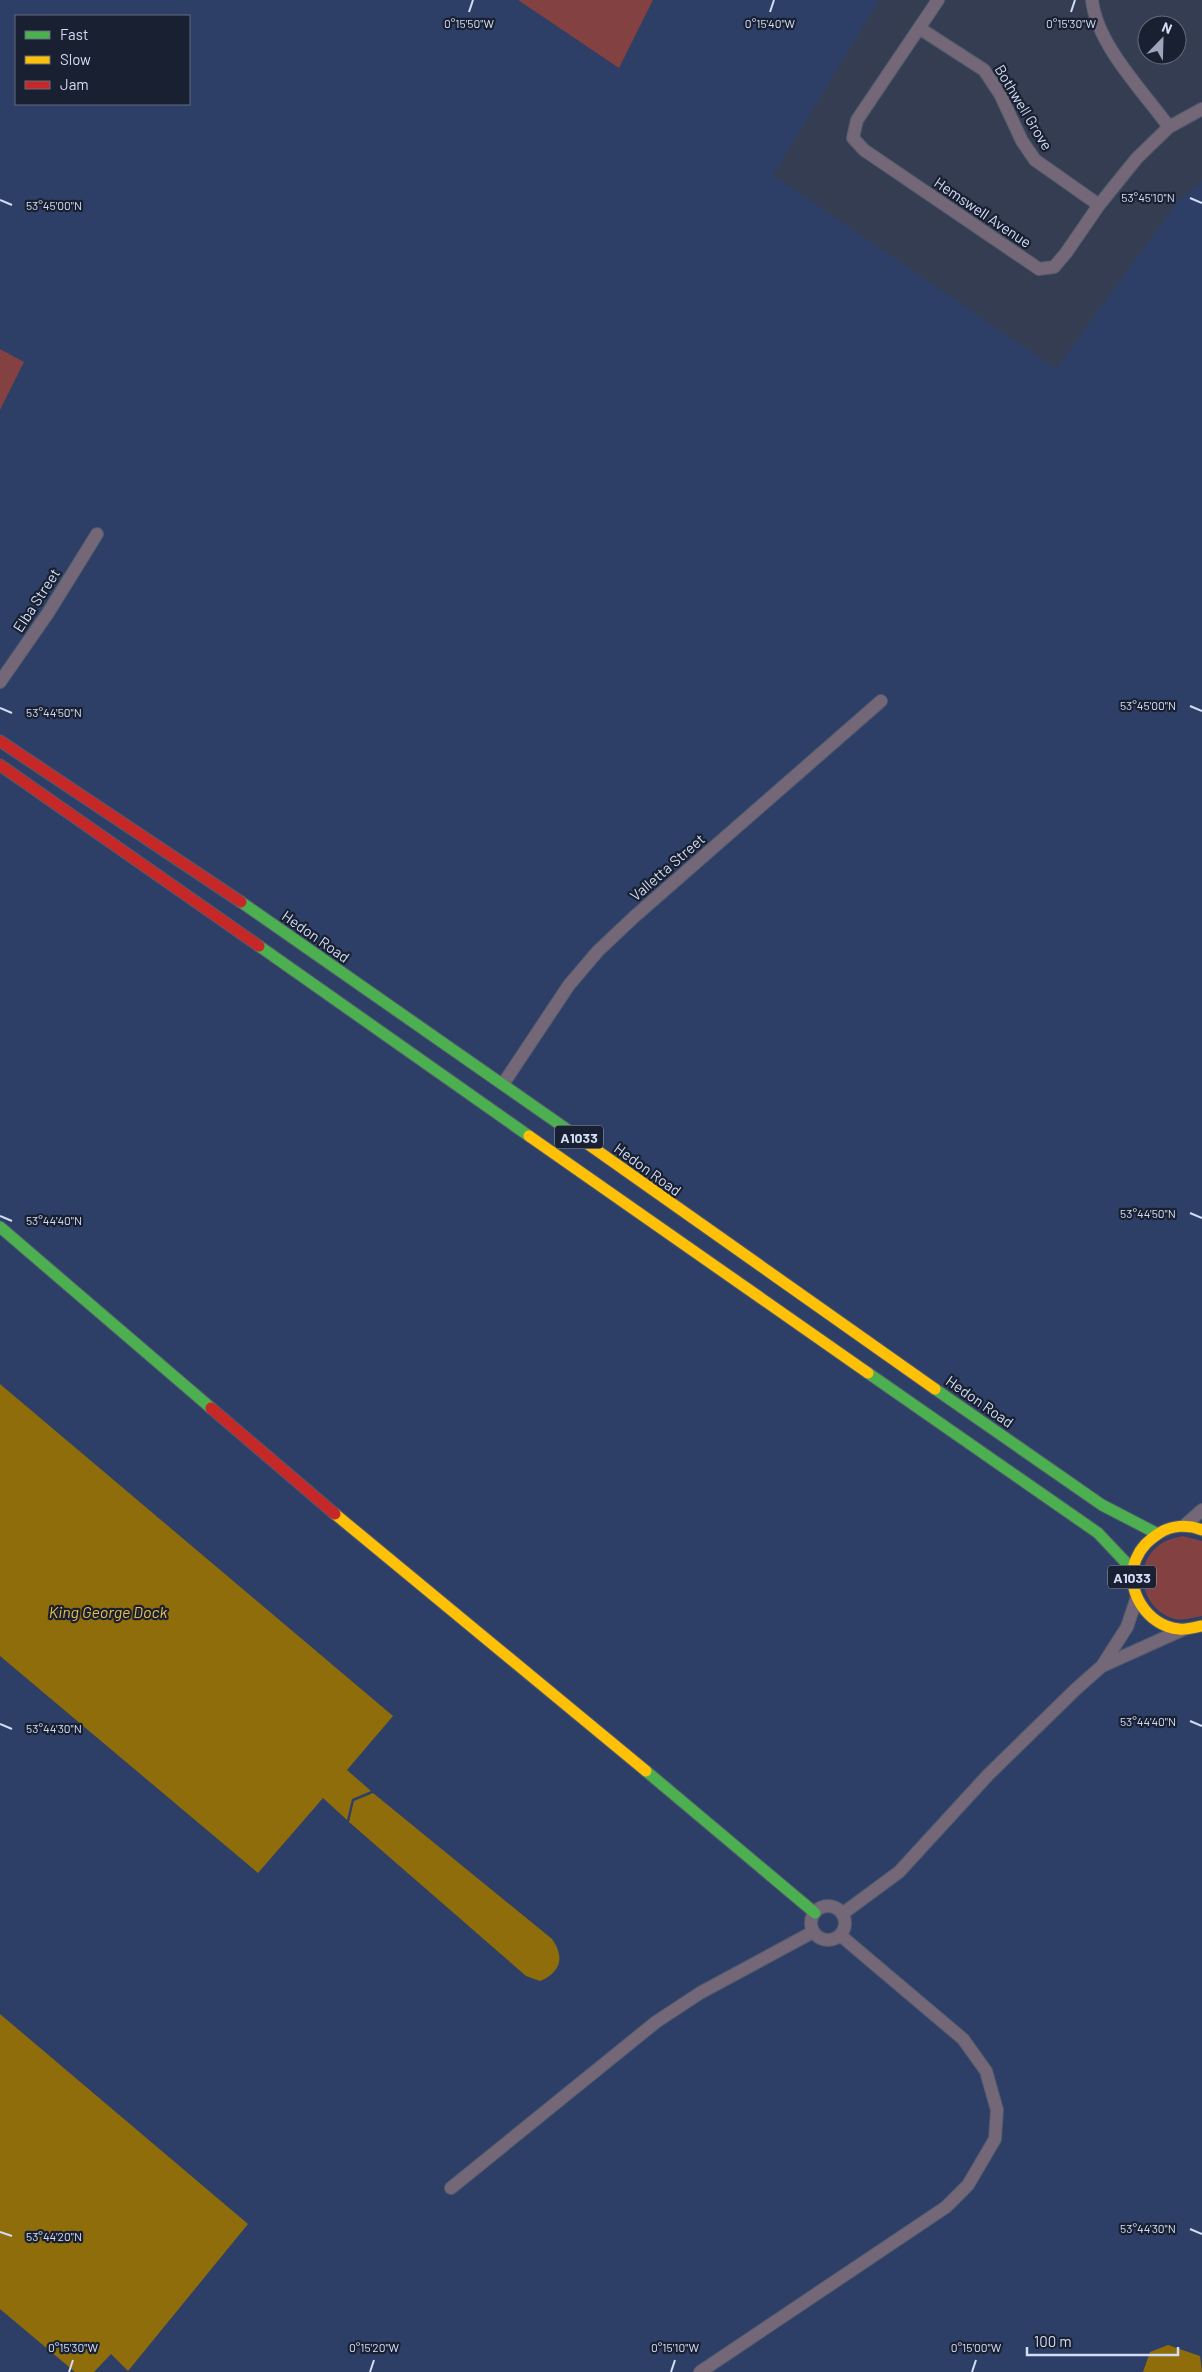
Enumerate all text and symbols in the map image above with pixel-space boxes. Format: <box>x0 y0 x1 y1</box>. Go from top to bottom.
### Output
legend <box>15 15 190 105</box>
north arrow <box>1137 15 1187 65</box>
text: 0°15'50"W <box>444 16 494 30</box>
text: 0°15'40"W <box>745 16 796 30</box>
text: 0°15'30"W <box>1046 16 1096 30</box>
text: N <box>1160 18 1175 37</box>
text: Fast <box>60 25 88 43</box>
text: Slow <box>60 50 91 68</box>
street label: Bothwell Grove <box>991 61 1057 153</box>
text: Jam <box>60 75 89 93</box>
street label: Hemswell Avenue <box>931 173 1035 251</box>
text: 53°45'10"N <box>1121 190 1175 204</box>
text: 53°45'00"N <box>26 198 82 212</box>
street label: Elba Street <box>9 565 63 635</box>
text: 53°45'00"N <box>1120 698 1176 712</box>
text: 53°44'50"N <box>26 705 82 719</box>
street label: Valletta Street <box>626 830 708 904</box>
street label: Hedon Road <box>279 906 353 966</box>
road number: A1033 <box>555 1126 603 1148</box>
street label: Hedon Road <box>611 1139 685 1199</box>
text: 53°44'50"N <box>1120 1206 1176 1220</box>
text: 53°44'40"N <box>26 1213 82 1227</box>
street label: Hedon Road <box>943 1371 1017 1431</box>
road number: A1033 <box>1108 1565 1156 1588</box>
water label: King George Dock <box>49 1602 167 1621</box>
text: 53°44'40"N <box>1120 1714 1176 1728</box>
text: 53°44'30"N <box>26 1721 82 1735</box>
text: 53°44'30"N <box>1120 2221 1176 2235</box>
text: 53°44'20"N <box>26 2229 82 2243</box>
scale bar <box>1027 2324 1178 2356</box>
text: 100 m <box>1034 2332 1072 2350</box>
text: 0°15'30"W <box>48 2340 98 2354</box>
text: 0°15'20"W <box>349 2340 400 2354</box>
text: 0°15'10"W <box>651 2340 699 2354</box>
text: 0°15'00"W <box>951 2340 1002 2354</box>

